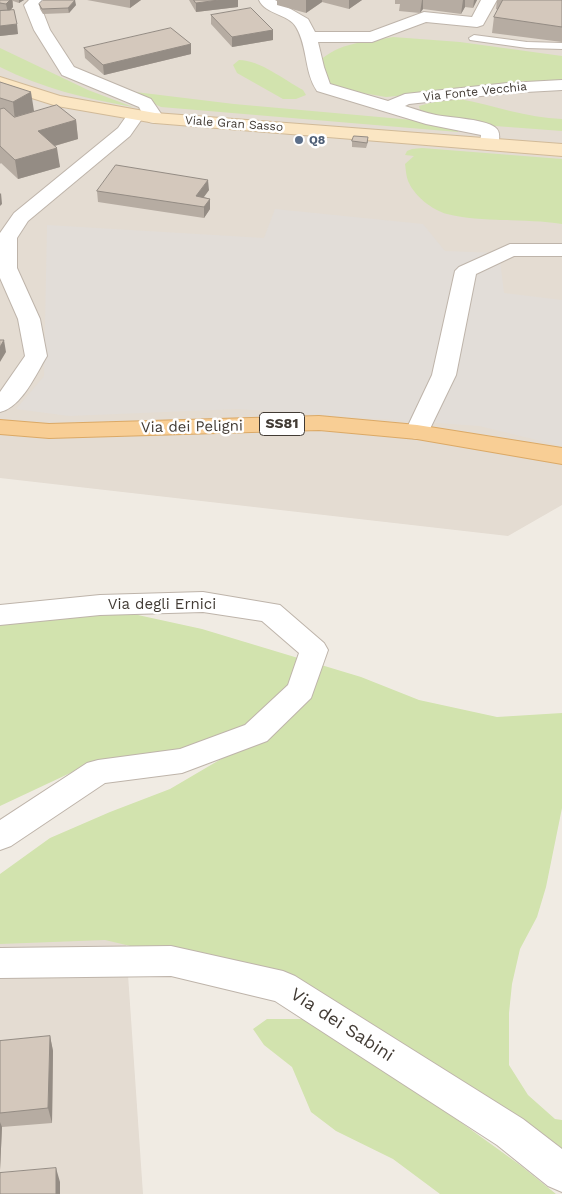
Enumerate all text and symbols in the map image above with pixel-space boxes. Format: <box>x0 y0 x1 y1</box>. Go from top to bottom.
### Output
street label: Via Fonte Vecchia <box>422 79 528 105</box>
street label: Viale Gran Sasso <box>184 113 284 135</box>
place label: Q8 <box>309 133 325 147</box>
marker: Q8 <box>293 134 305 146</box>
road number: SS81 <box>260 412 304 436</box>
street label: Via dei Peligni <box>141 417 243 437</box>
street label: Via degli Ernici <box>108 596 216 614</box>
street label: Via dei Sabini <box>286 984 398 1066</box>

